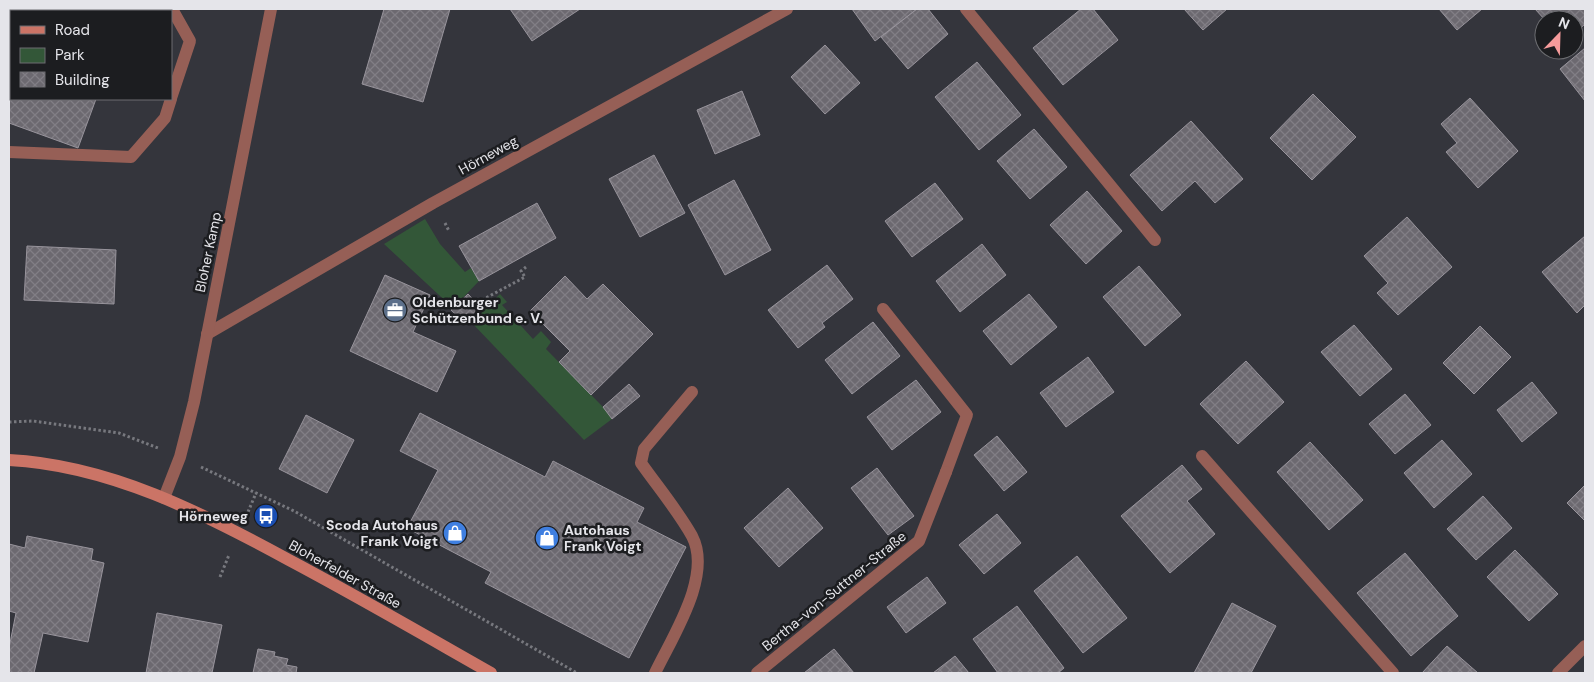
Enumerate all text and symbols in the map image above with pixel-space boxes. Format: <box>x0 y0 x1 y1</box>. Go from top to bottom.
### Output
legend <box>10 10 172 100</box>
north arrow <box>1534 10 1584 60</box>
text: N <box>1556 13 1572 33</box>
text: Road <box>55 20 90 40</box>
text: Park <box>55 45 85 65</box>
text: Building <box>55 70 110 90</box>
street label: Hörneweg <box>455 131 521 179</box>
street label: Bloher Kamp <box>191 210 225 294</box>
place label: Oldenburger Schützenbund e. V. <box>412 293 543 327</box>
office icon: Oldenburger Schützenbund e. V. <box>382 297 408 323</box>
bus stop icon: Hörneweg <box>253 503 279 529</box>
place label: Hörneweg <box>179 507 248 525</box>
place label: Scoda Autohaus Frank Voigt <box>326 516 438 550</box>
shop icon: Scoda Autohaus Frank Voigt <box>442 520 468 546</box>
place label: Autohaus Frank Voigt <box>564 521 642 555</box>
shop icon: Autohaus Frank Voigt <box>534 525 560 551</box>
street label: Bertha-von-Suttner-Straße <box>758 527 910 655</box>
street label: Bloherfelder Straße <box>286 536 404 612</box>

